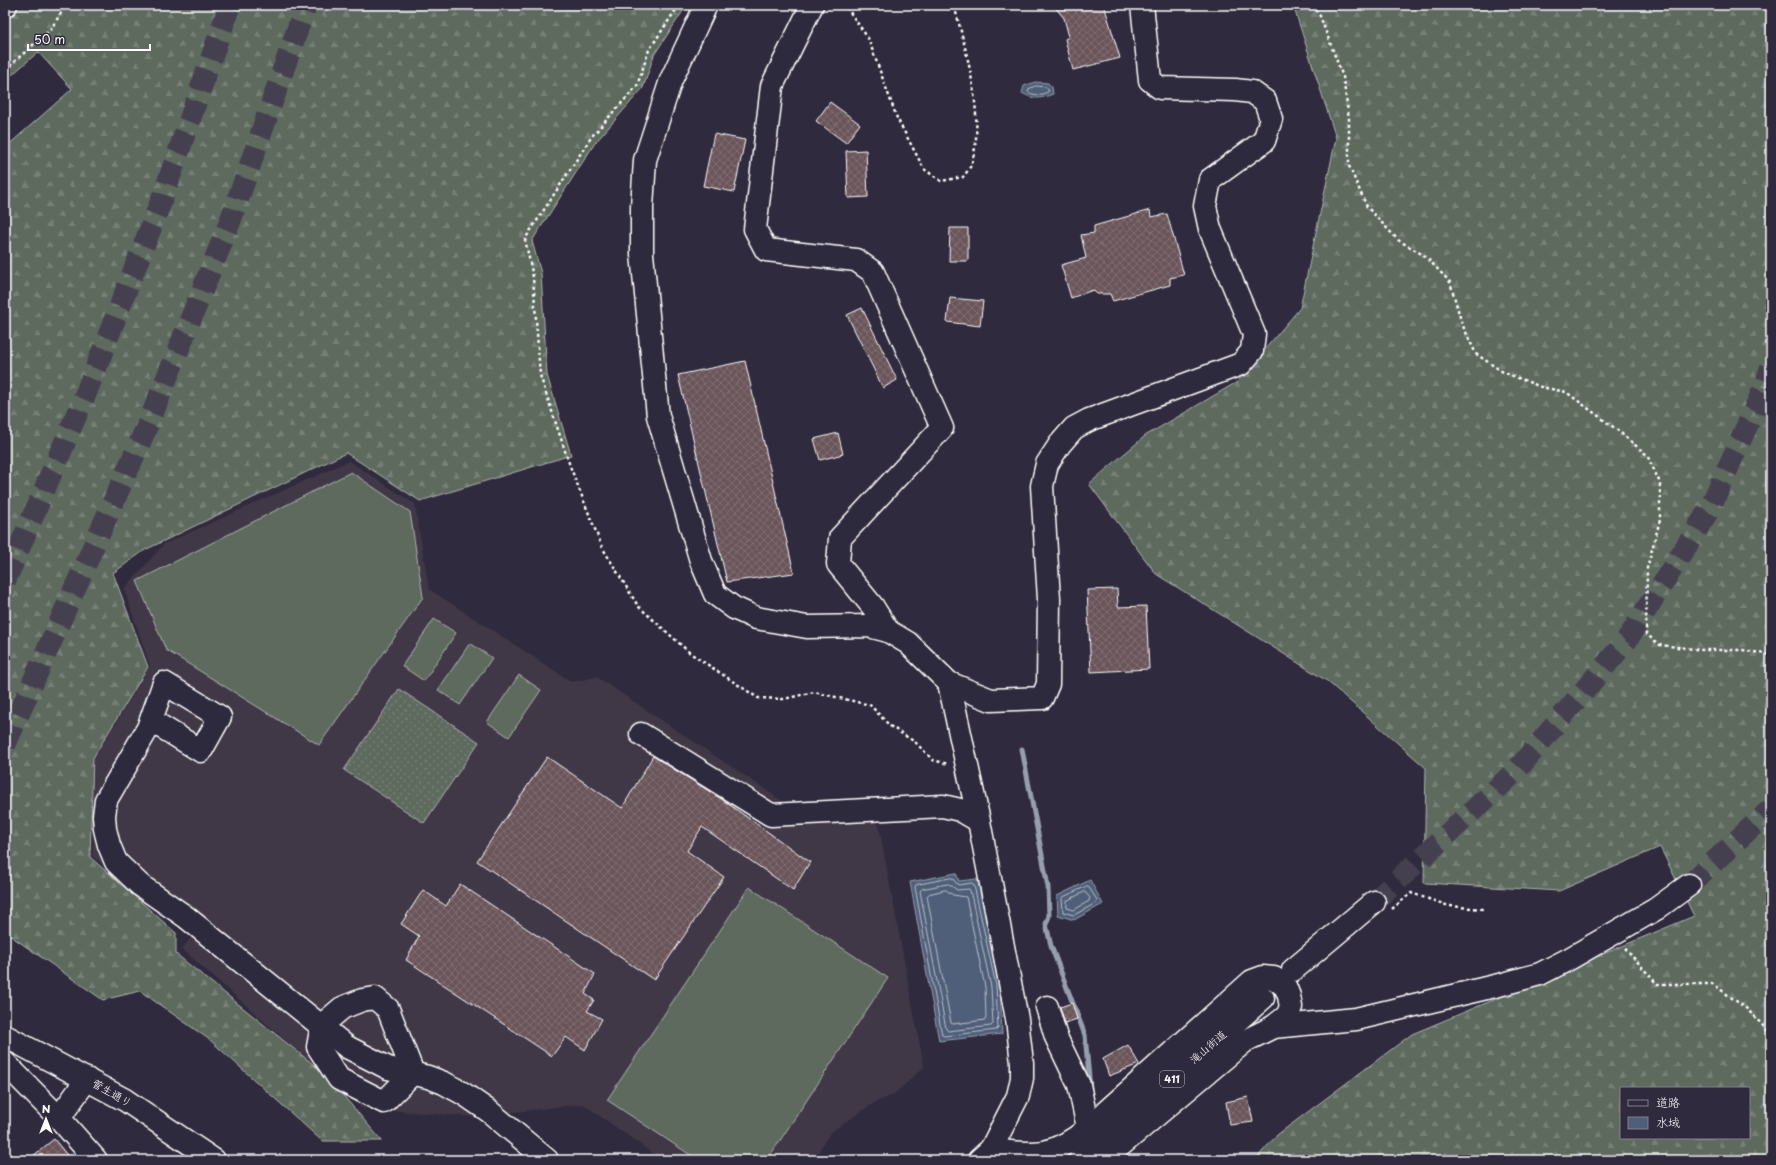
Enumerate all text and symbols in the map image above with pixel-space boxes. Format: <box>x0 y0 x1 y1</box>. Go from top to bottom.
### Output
scale bar <box>28 26 150 52</box>
text: 50 m <box>34 30 65 48</box>
street label: 滝山街道 <box>1185 1026 1230 1067</box>
road number: 411 <box>1160 1071 1184 1087</box>
street label: 菅生通り <box>89 1074 136 1111</box>
legend <box>1620 1087 1750 1139</box>
text: 道路 <box>1656 1093 1680 1111</box>
north arrow <box>26 1099 66 1139</box>
text: N <box>42 1100 51 1117</box>
text: 水域 <box>1656 1113 1680 1131</box>

